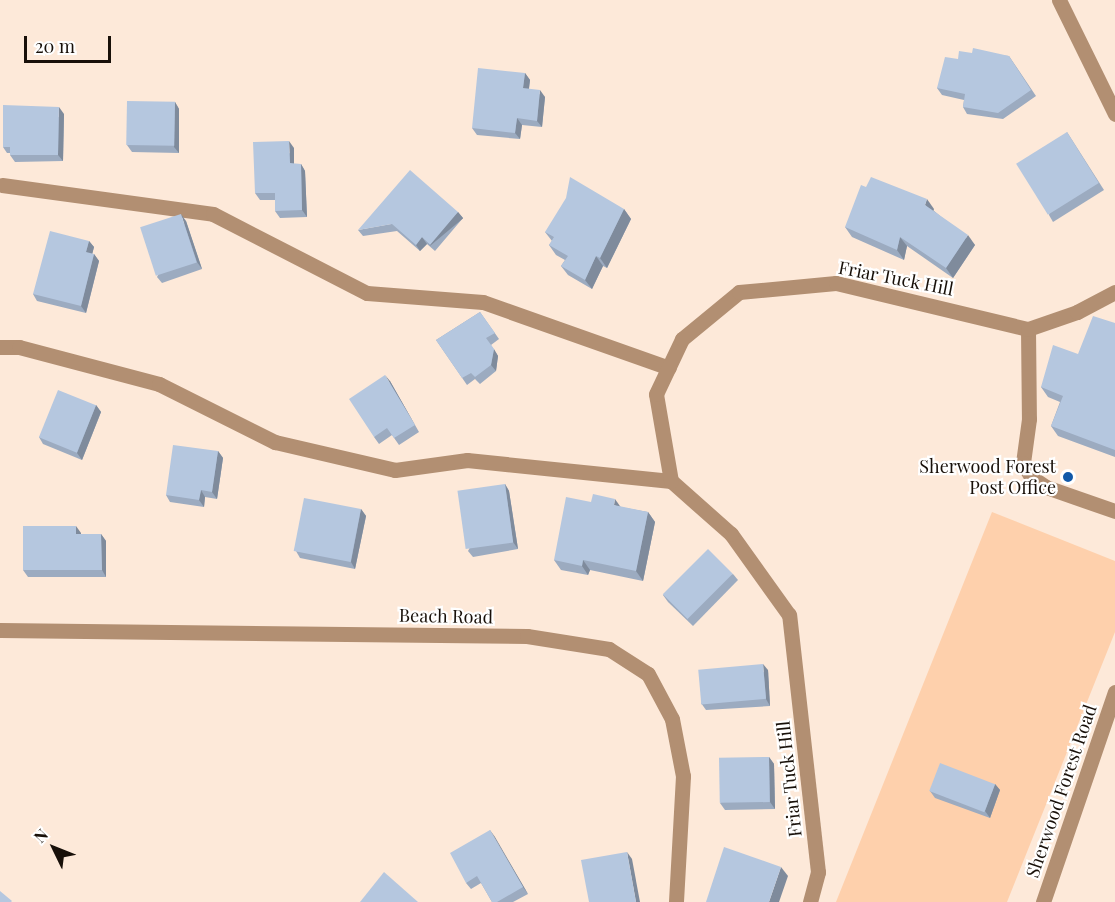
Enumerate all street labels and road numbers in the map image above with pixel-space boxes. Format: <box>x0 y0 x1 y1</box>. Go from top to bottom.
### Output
street label: Friar Tuck Hill <box>836 256 956 300</box>
street label: Beach Road <box>399 604 493 628</box>
street label: Sherwood Forest Road <box>1021 701 1101 881</box>
street label: Friar Tuck Hill <box>772 719 806 839</box>

